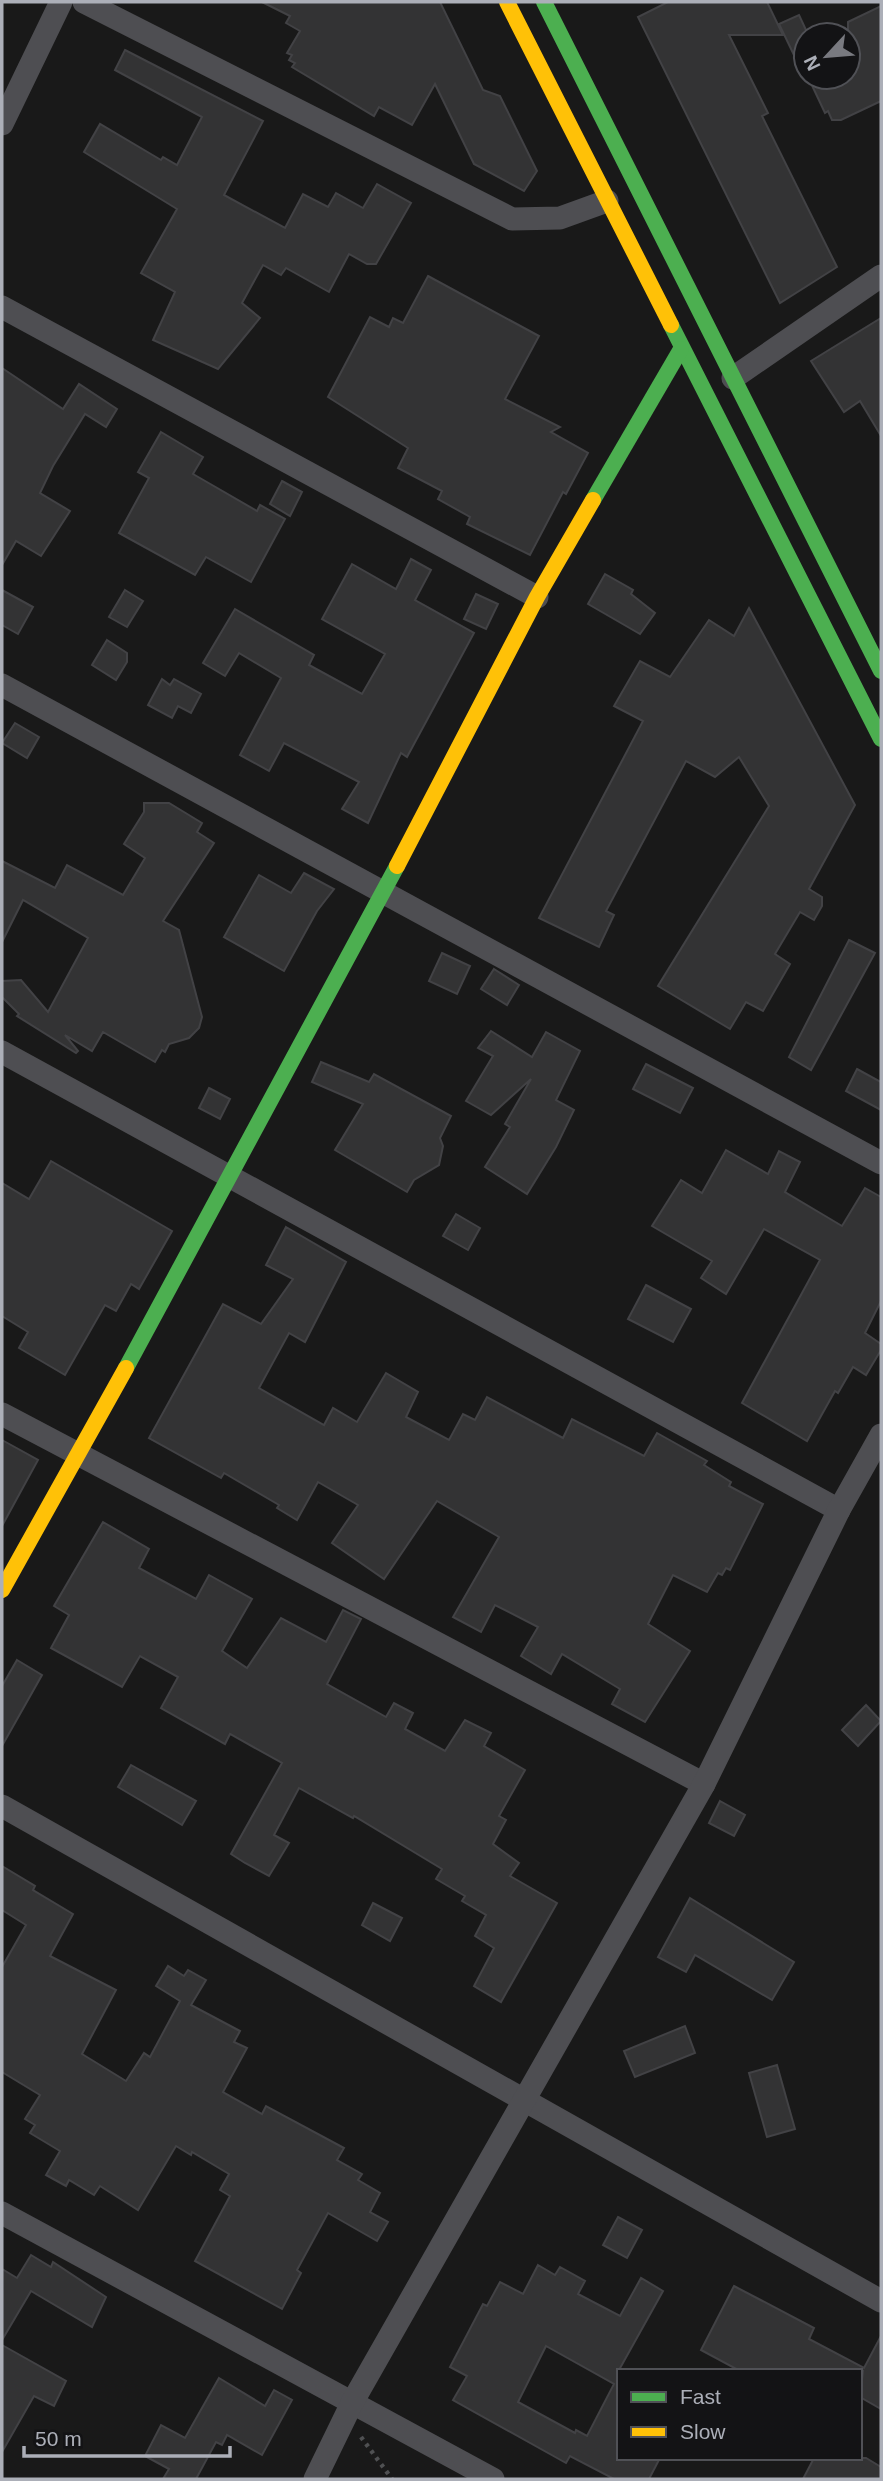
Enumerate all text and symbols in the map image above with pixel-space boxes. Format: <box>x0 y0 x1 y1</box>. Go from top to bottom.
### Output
north arrow <box>792 21 862 91</box>
text: N <box>800 52 825 74</box>
legend <box>617 2369 862 2460</box>
text: Fast <box>680 2385 721 2408</box>
scale bar <box>24 2414 231 2458</box>
text: Slow <box>680 2420 726 2443</box>
text: 50 m <box>35 2427 82 2450</box>

